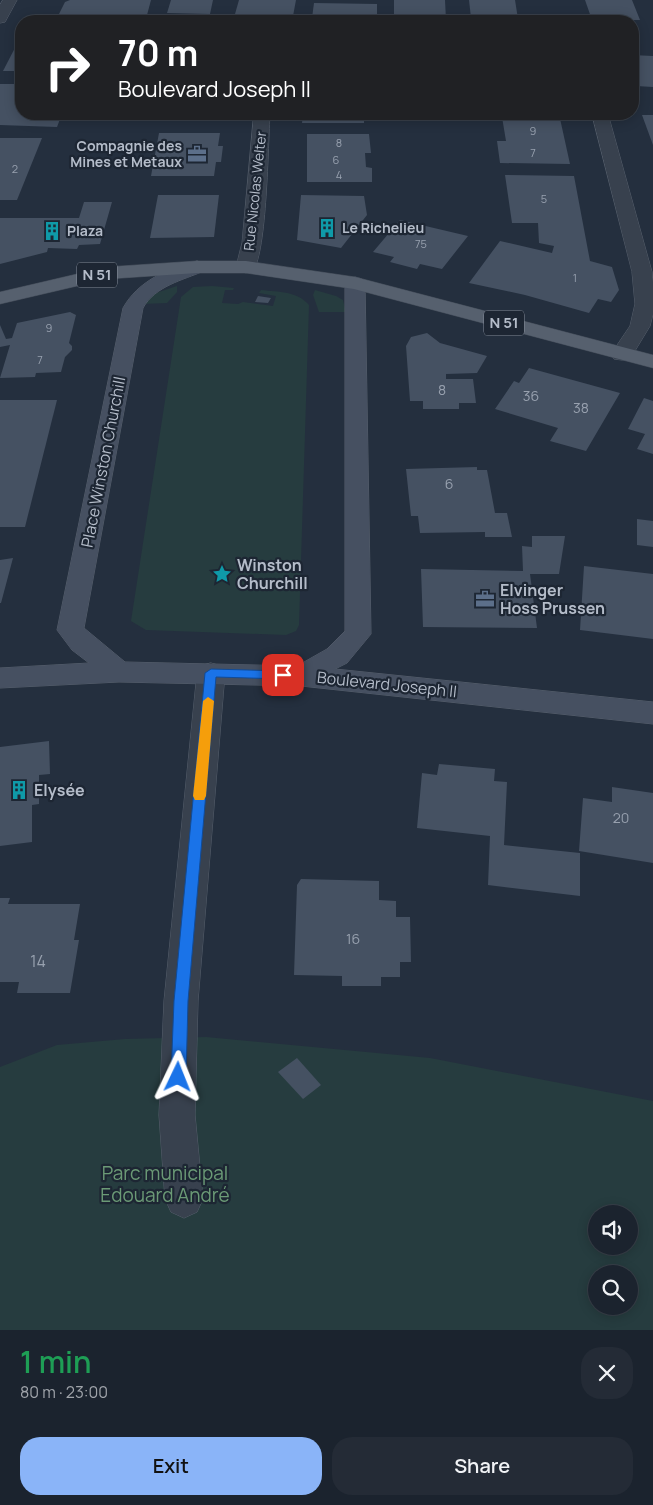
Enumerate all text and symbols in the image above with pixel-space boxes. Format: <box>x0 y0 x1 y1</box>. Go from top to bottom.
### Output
text: 70 m <box>118 29 198 77</box>
icon: right <box>35 35 100 100</box>
text: Boulevard Joseph II <box>118 74 311 104</box>
house number: 9 <box>530 123 537 138</box>
street label: Rue Nicolas Welter <box>239 130 270 252</box>
house number: 8 <box>336 135 342 150</box>
place label: Compagnie des Mines et Metaux <box>70 136 182 171</box>
office icon: Compagnie des Mines et Metaux <box>186 143 208 165</box>
house number: 7 <box>530 145 536 160</box>
house number: 6 <box>333 152 340 167</box>
house number: 2 <box>12 161 18 176</box>
house number: 4 <box>336 167 342 182</box>
house number: 5 <box>541 191 547 206</box>
building icon: Le Richelieu <box>316 217 338 239</box>
place label: Le Richelieu <box>342 218 424 237</box>
building icon: Plaza <box>41 220 63 242</box>
place label: Plaza <box>67 221 103 240</box>
house number: 75 <box>415 236 427 251</box>
road number: N 51 <box>77 262 117 288</box>
house number: 1 <box>573 270 577 285</box>
road number: N 51 <box>484 310 524 336</box>
house number: 9 <box>46 320 53 335</box>
house number: 7 <box>37 352 43 367</box>
street label: Place Winston Churchill <box>76 375 130 549</box>
house number: 8 <box>438 380 446 399</box>
house number: 36 <box>523 386 539 405</box>
house number: 38 <box>573 398 589 417</box>
house number: 6 <box>445 474 453 493</box>
place label: Winston Churchill <box>237 554 308 594</box>
place icon: Winston Churchill <box>211 563 233 585</box>
place label: Elvinger Hoss Prussen <box>500 579 605 619</box>
office icon: Elvinger Hoss Prussen <box>474 588 496 610</box>
pin <box>262 654 304 696</box>
icon: arrive <box>269 661 297 689</box>
street label: Boulevard Joseph II <box>316 666 458 702</box>
building icon: Elysée <box>8 779 30 801</box>
place label: Elysée <box>34 779 85 801</box>
house number: 20 <box>613 808 629 827</box>
house number: 16 <box>346 929 360 948</box>
house number: 14 <box>30 950 46 972</box>
position arrow <box>151 1050 203 1102</box>
park label: Parc municipal Edouard André <box>100 1160 230 1208</box>
map controls <box>588 1205 638 1315</box>
button: sound <box>588 1205 638 1255</box>
button: search <box>588 1265 638 1315</box>
text: 1 min <box>20 1341 92 1382</box>
button: close <box>581 1347 633 1399</box>
text: 80 m · 23:00 <box>20 1381 108 1403</box>
button: Exit <box>20 1437 322 1495</box>
button: Share <box>332 1437 633 1495</box>

